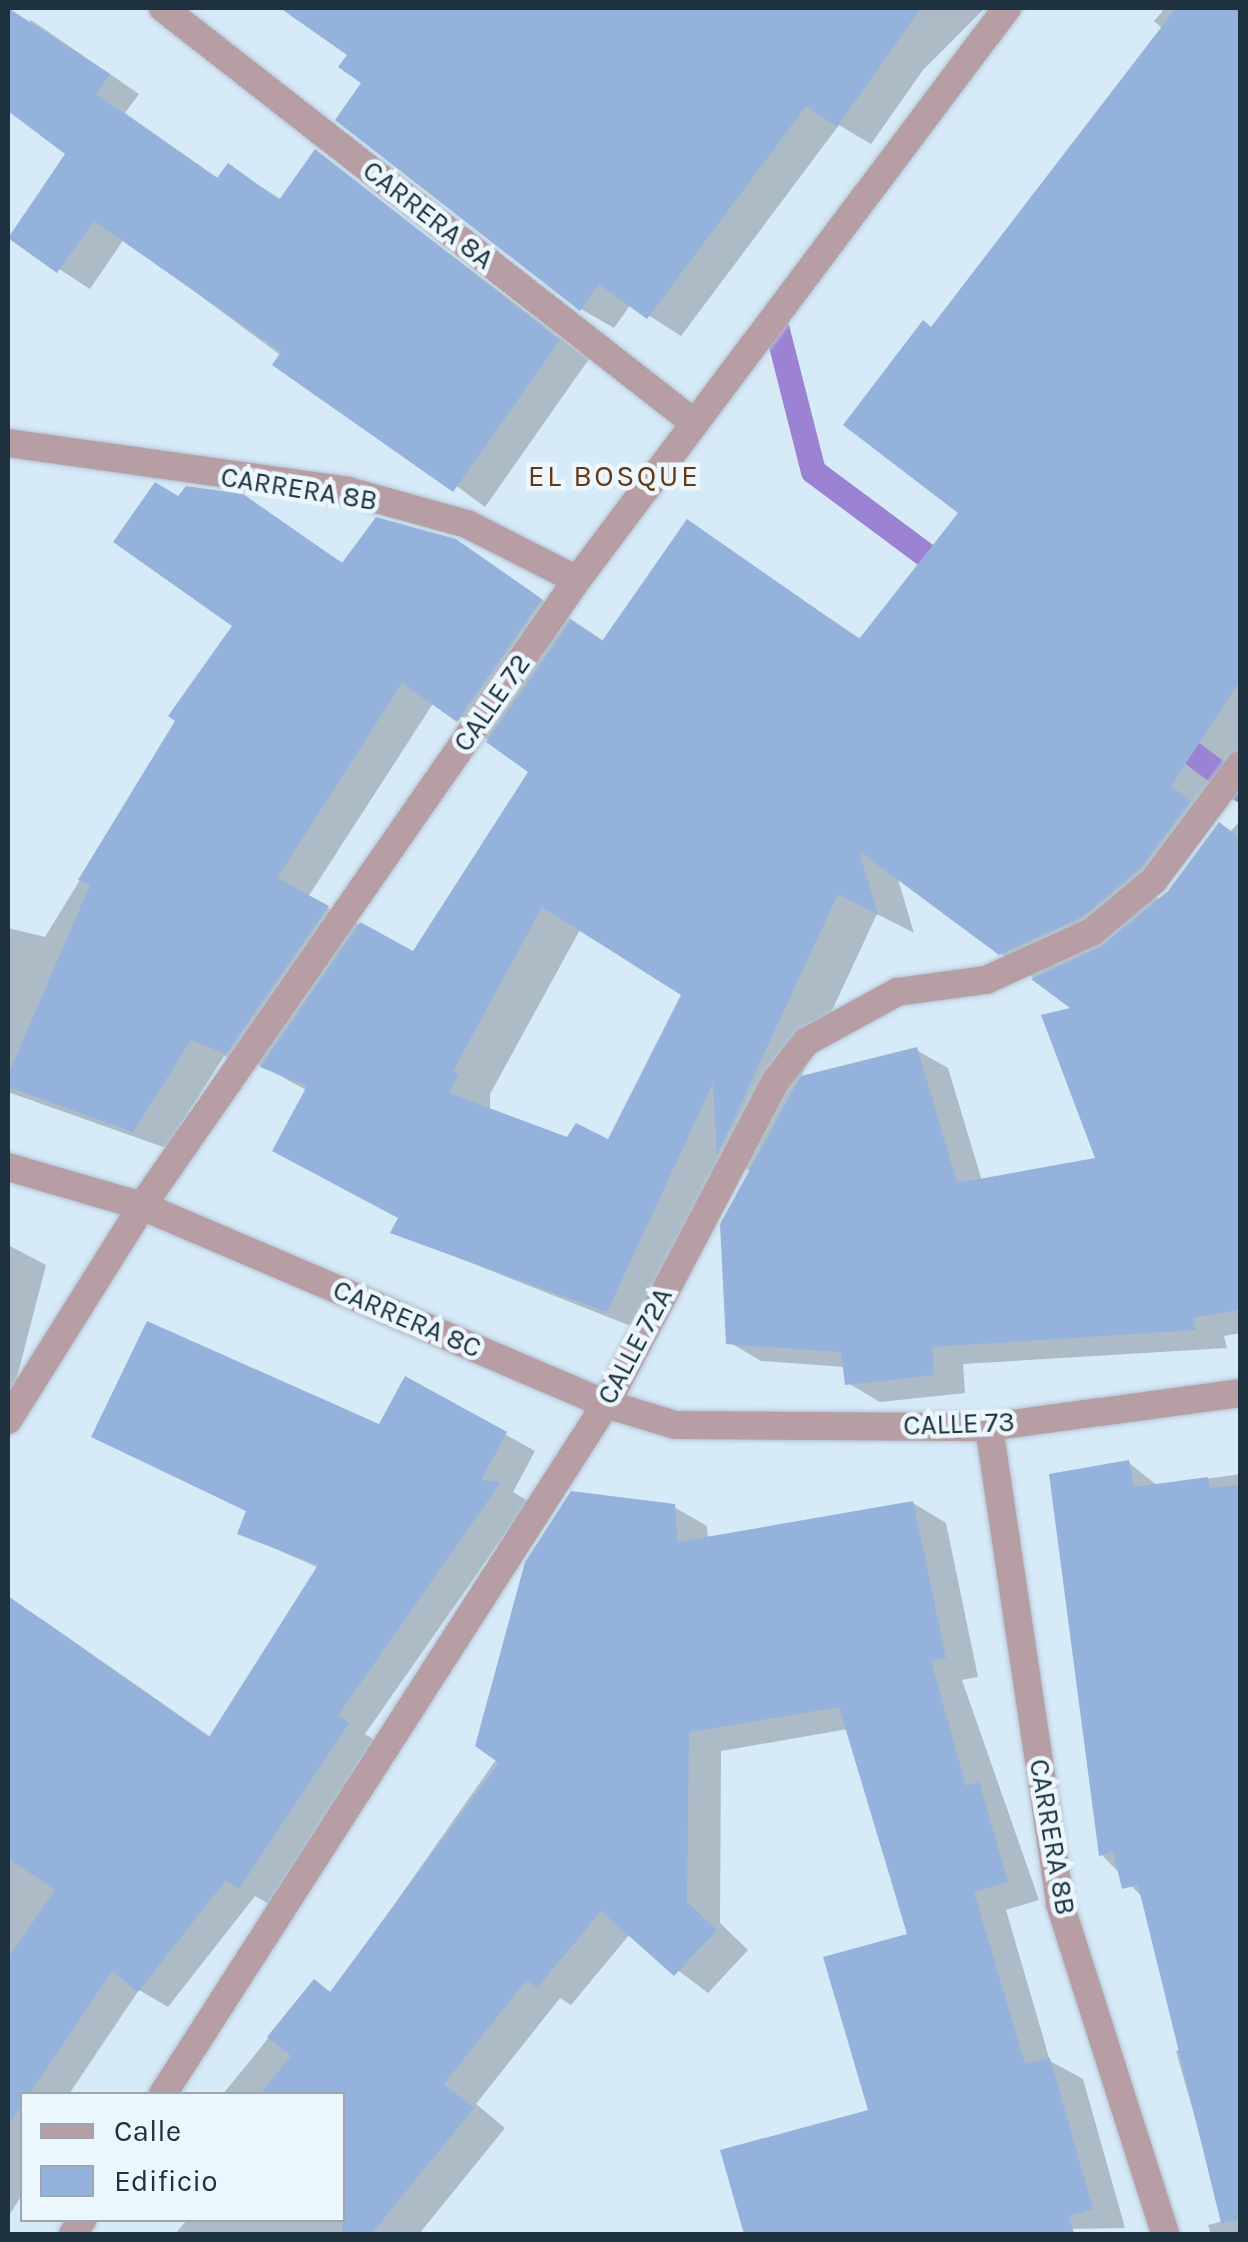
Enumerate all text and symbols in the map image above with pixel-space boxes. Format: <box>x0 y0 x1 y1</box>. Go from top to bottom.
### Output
street label: CARRERA 8A <box>356 154 500 276</box>
district label: EL BOSQUE <box>528 458 700 494</box>
street label: CARRERA 8B <box>218 460 380 518</box>
street label: CALLE 72 <box>446 648 538 758</box>
street label: CARRERA 8C <box>328 1273 486 1365</box>
street label: CALLE 72A <box>590 1282 680 1410</box>
street label: CALLE 73 <box>903 1405 1015 1443</box>
street label: CARRERA 8B <box>1022 1756 1082 1918</box>
legend <box>20 2092 345 2222</box>
text: Calle <box>114 2113 181 2149</box>
text: Edificio <box>114 2163 218 2199</box>

